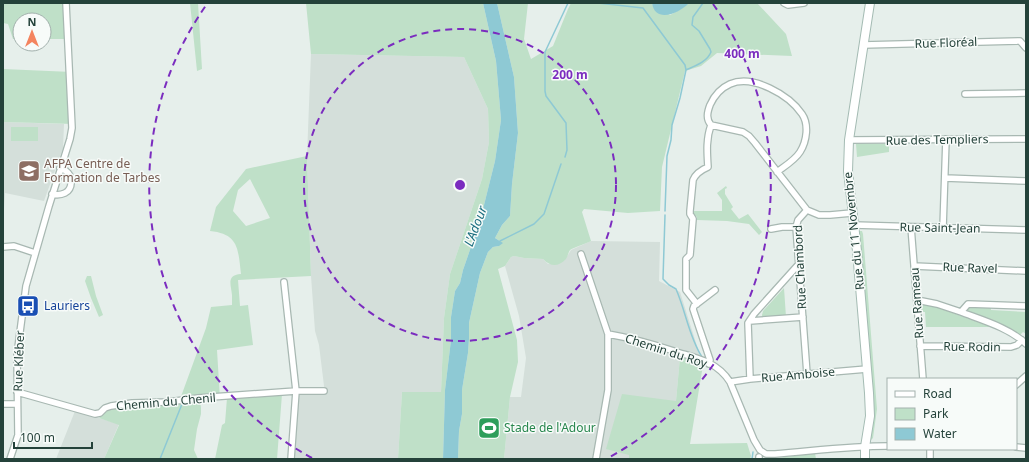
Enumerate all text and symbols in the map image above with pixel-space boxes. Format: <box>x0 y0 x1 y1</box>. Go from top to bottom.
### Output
north arrow <box>12 12 52 52</box>
text: N <box>28 14 36 29</box>
street label: Rue Floréal <box>914 33 978 52</box>
text: 400 m <box>724 45 760 62</box>
text: 200 m <box>552 66 588 83</box>
street label: Rue des Templiers <box>886 130 989 149</box>
place label: AFPA Centre de Formation de Tarbes <box>44 155 160 186</box>
school or university icon: AFPA Centre de Formation de Tarbes <box>16 158 42 184</box>
street label: Rue du 11 Novembre <box>839 171 868 291</box>
centre of rings <box>453 178 467 192</box>
water label: L'Adour <box>459 202 491 249</box>
street label: Rue Saint-Jean <box>899 218 981 237</box>
street label: Rue Chambord <box>789 224 810 310</box>
street label: Rue Ravel <box>942 258 998 277</box>
street label: Rue Rameau <box>906 267 927 339</box>
bus stop icon: Lauriers <box>15 293 41 319</box>
place label: Lauriers <box>44 297 90 314</box>
street label: Chemin du Roy <box>623 329 710 372</box>
street label: Rue Kléber <box>9 330 28 392</box>
street label: Rue Rodin <box>943 338 1001 355</box>
street label: Rue Amboise <box>760 363 836 386</box>
legend <box>887 378 1017 450</box>
text: Road <box>923 385 952 402</box>
street label: Chemin du Chenil <box>115 389 216 414</box>
text: Park <box>923 405 949 422</box>
sports icon: Stade de l'Adour <box>476 415 502 441</box>
place label: Stade de l'Adour <box>504 419 596 436</box>
scale bar <box>14 424 92 450</box>
text: Water <box>923 425 957 442</box>
text: 100 m <box>20 429 55 446</box>

